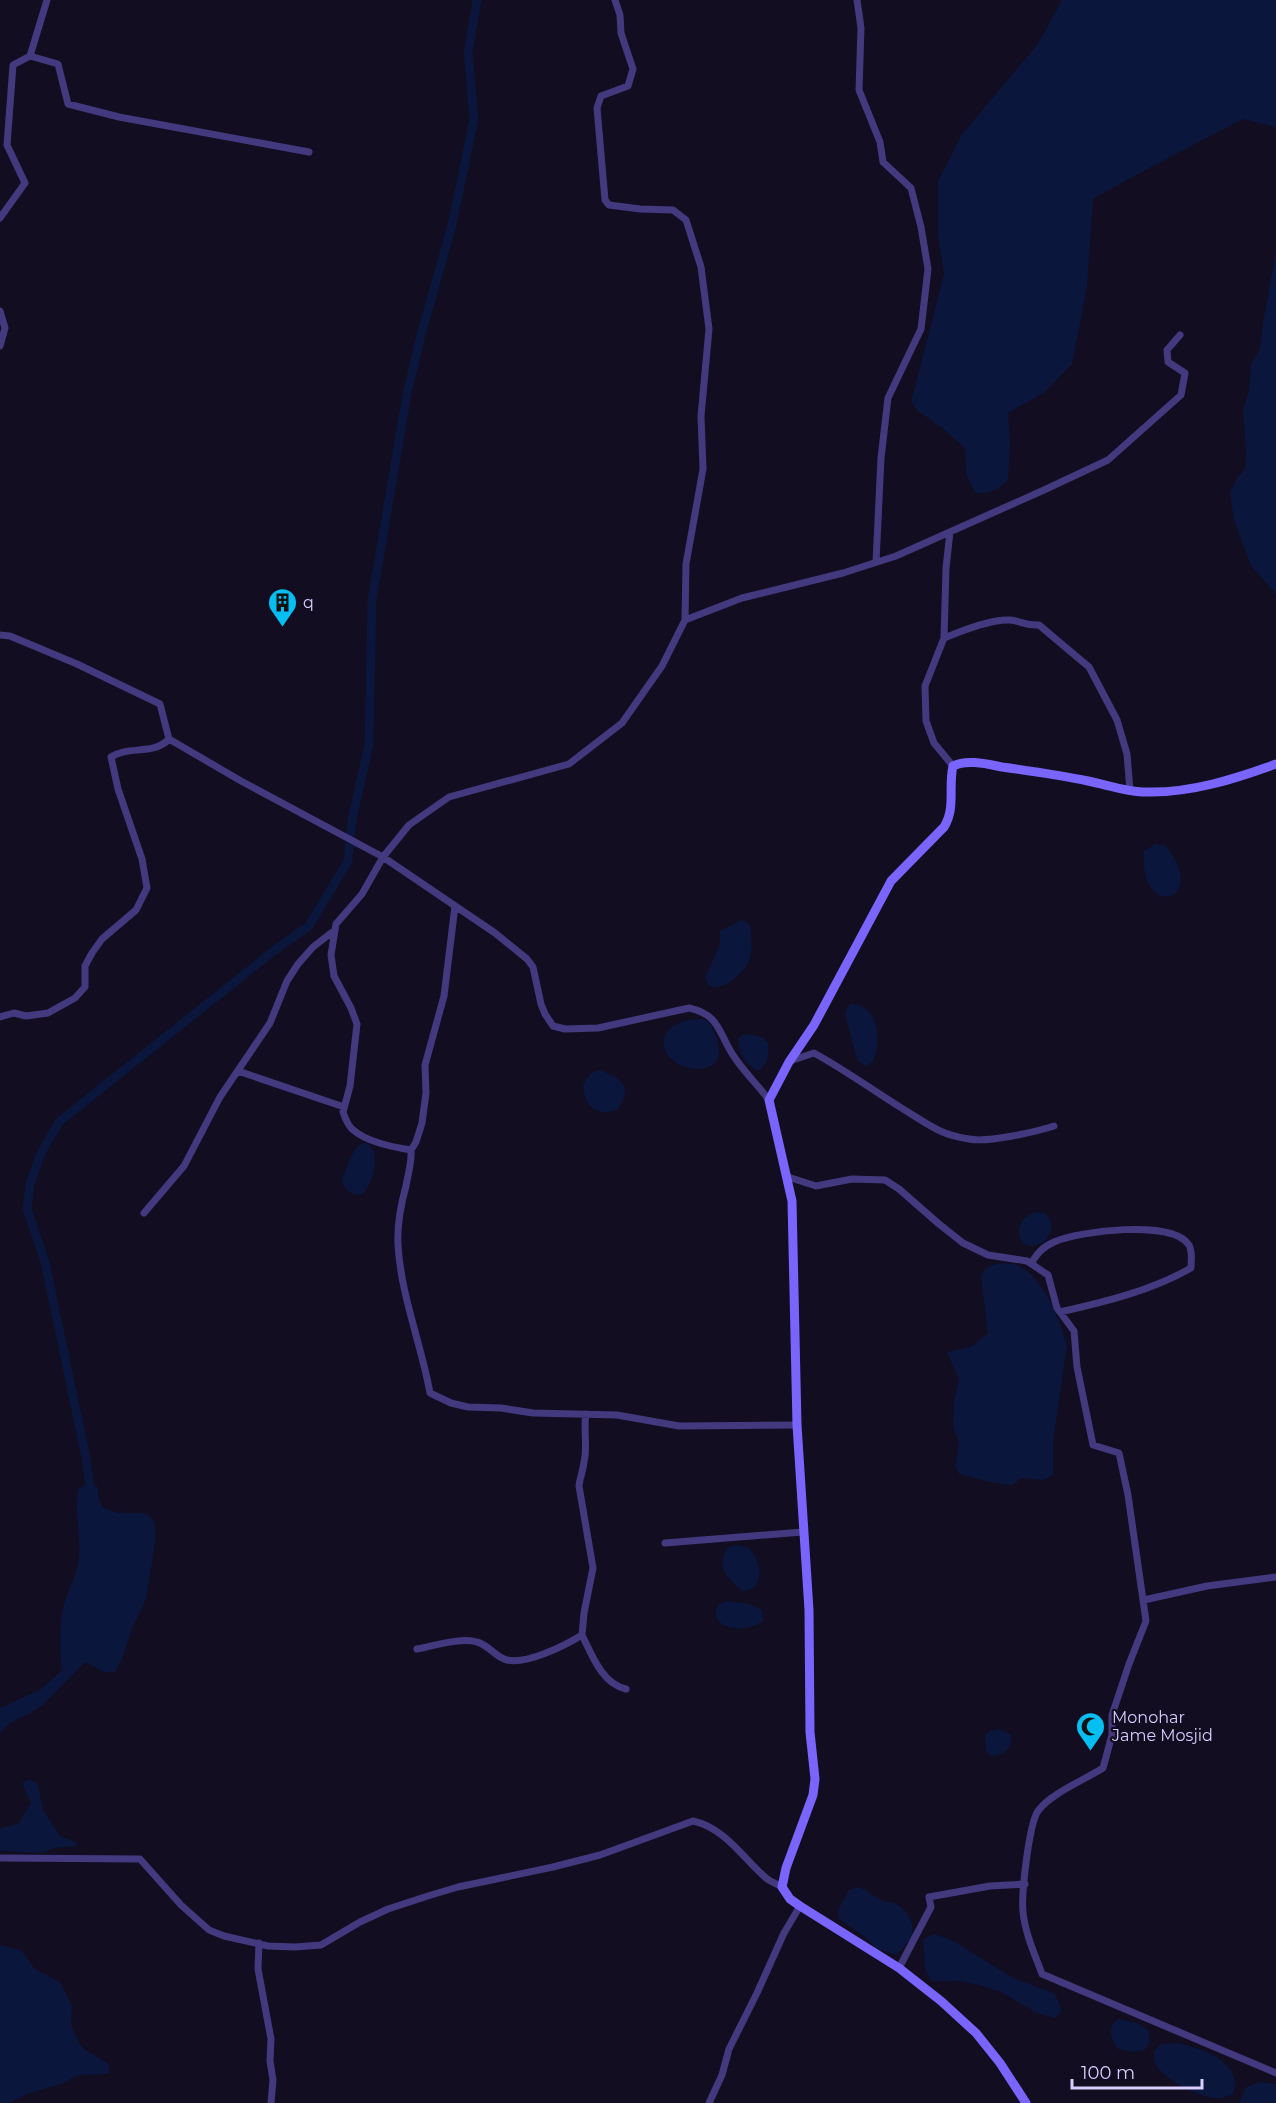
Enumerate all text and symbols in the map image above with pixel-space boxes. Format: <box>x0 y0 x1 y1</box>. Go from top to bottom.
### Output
building icon: q <box>266 586 298 628</box>
place label: q <box>303 593 314 612</box>
place label: Monohar Jame Mosjid <box>1111 1708 1213 1745</box>
mosque icon: Monohar Jame Mosjid <box>1075 1710 1107 1752</box>
scale bar <box>1072 2052 1202 2090</box>
text: 100 m <box>1081 2062 1135 2084</box>

